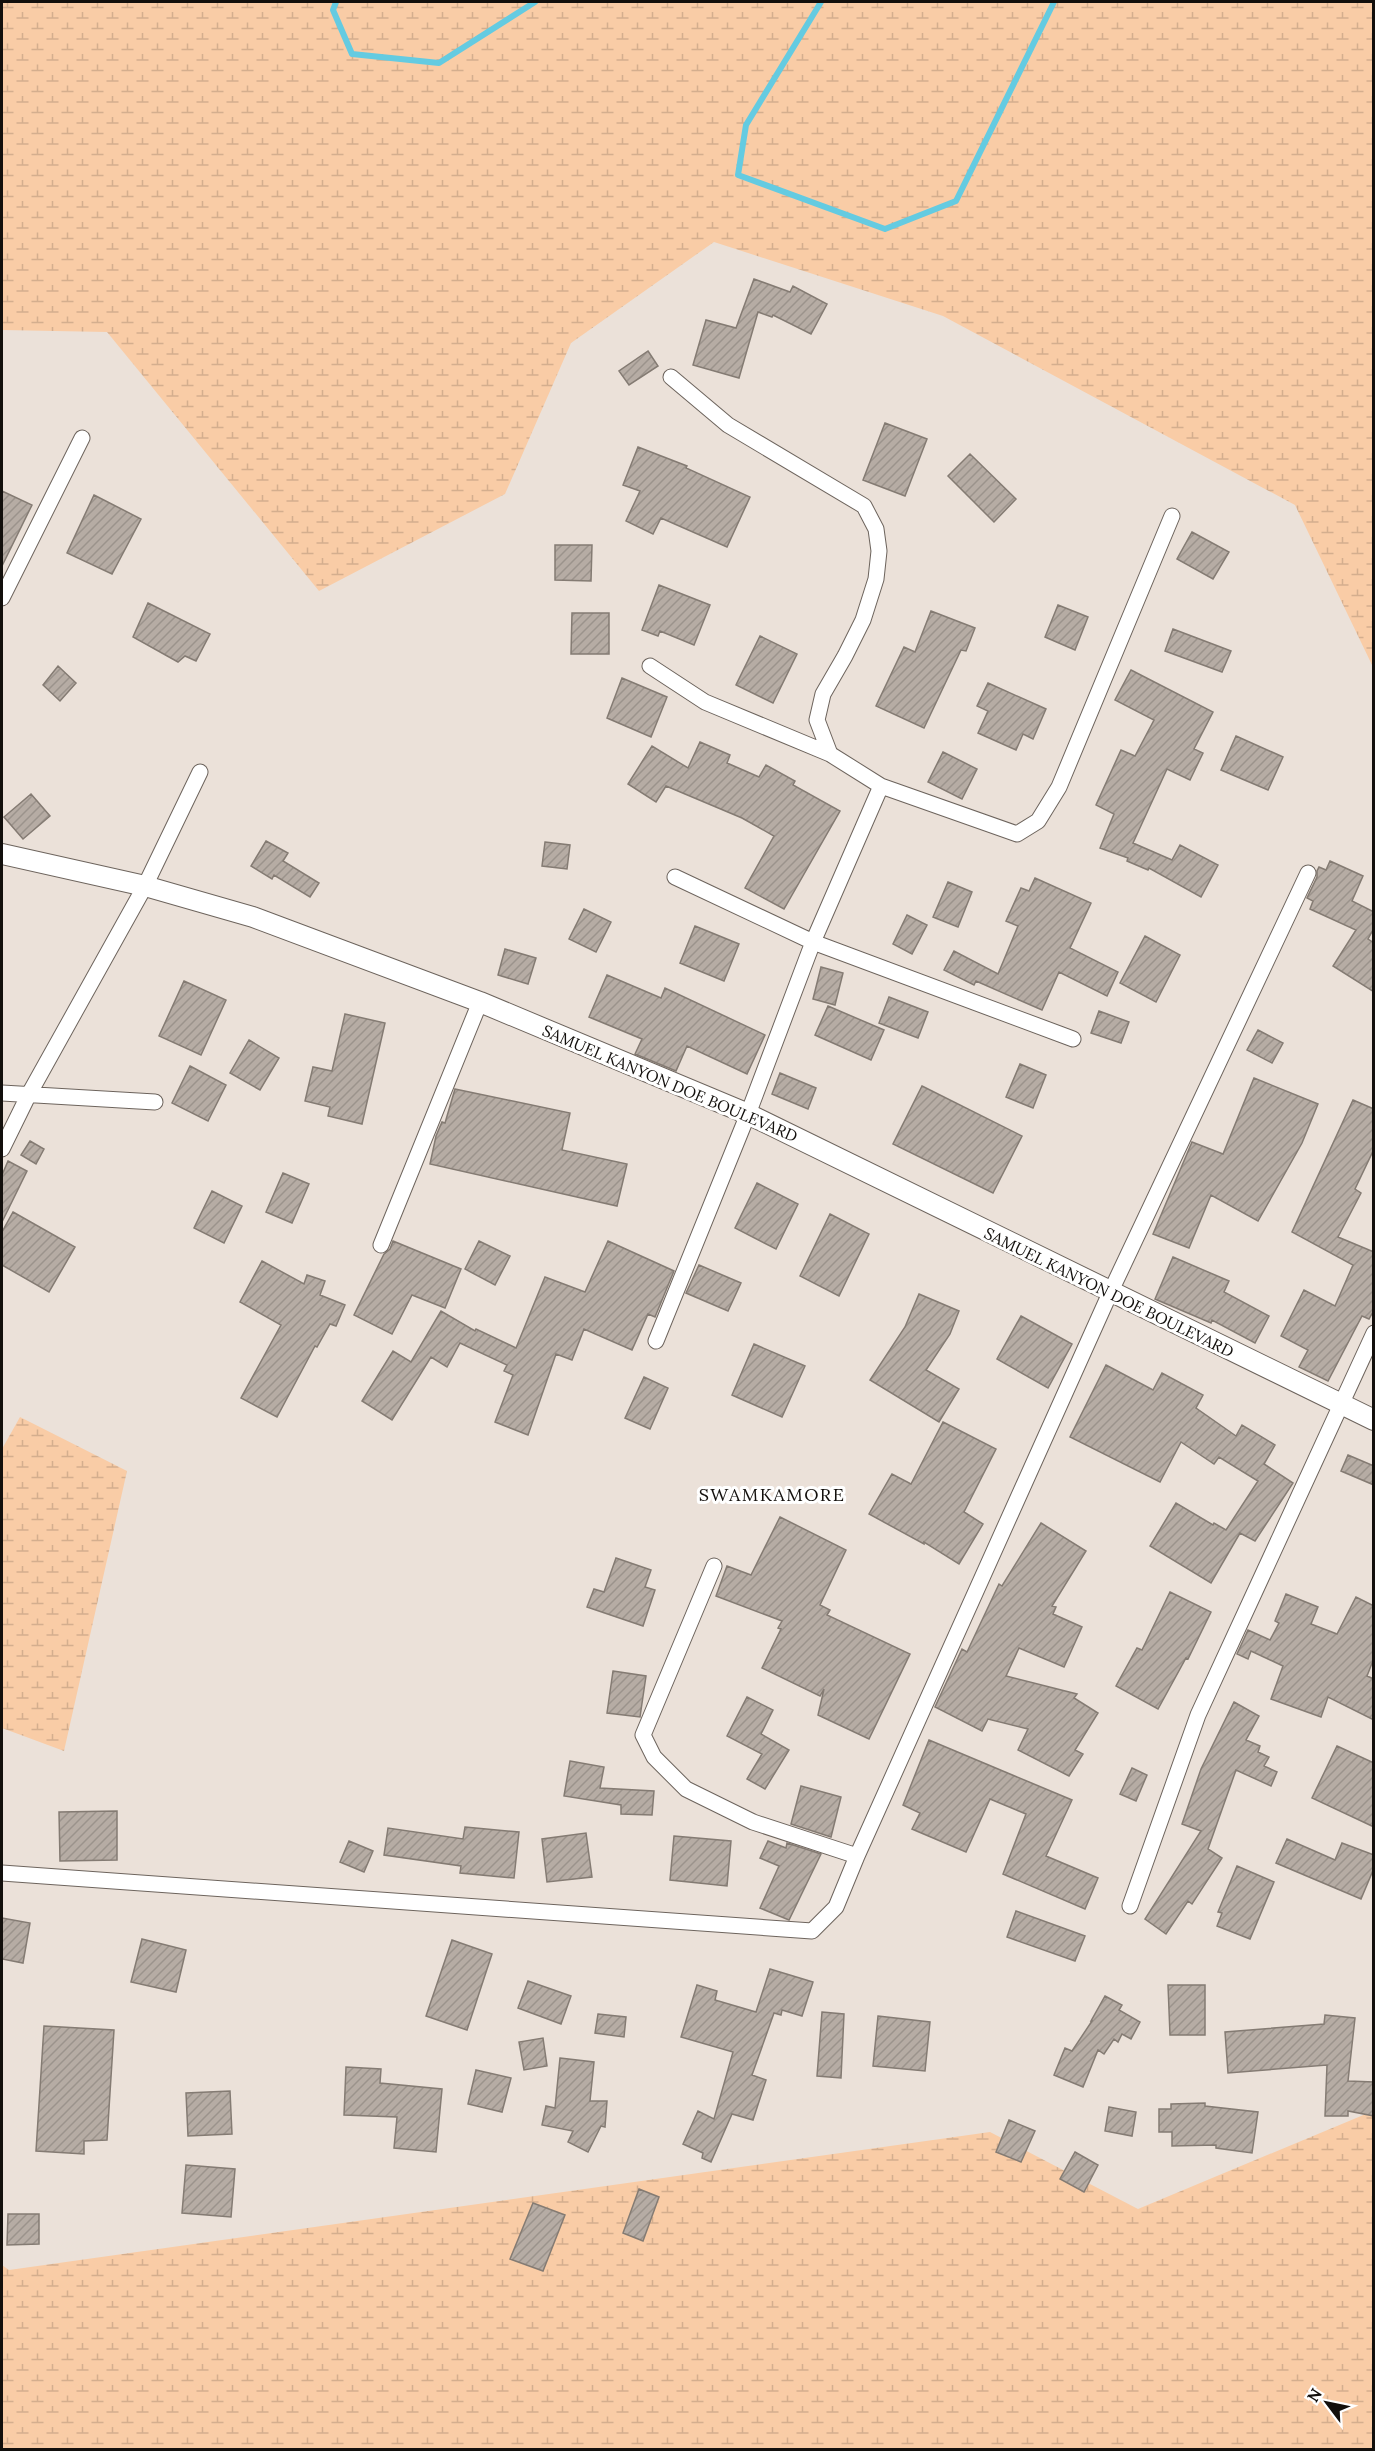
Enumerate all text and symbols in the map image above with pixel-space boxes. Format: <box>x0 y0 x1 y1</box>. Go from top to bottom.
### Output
street label: SAMUEL KANYON DOE BOULEVARD <box>539 1020 801 1146</box>
street label: SAMUEL KANYON DOE BOULEVARD <box>981 1223 1237 1361</box>
district label: SWAMKAMORE <box>699 1483 845 1506</box>
north arrow <box>1297 2373 1357 2433</box>
text: N <box>1303 2385 1326 2406</box>

